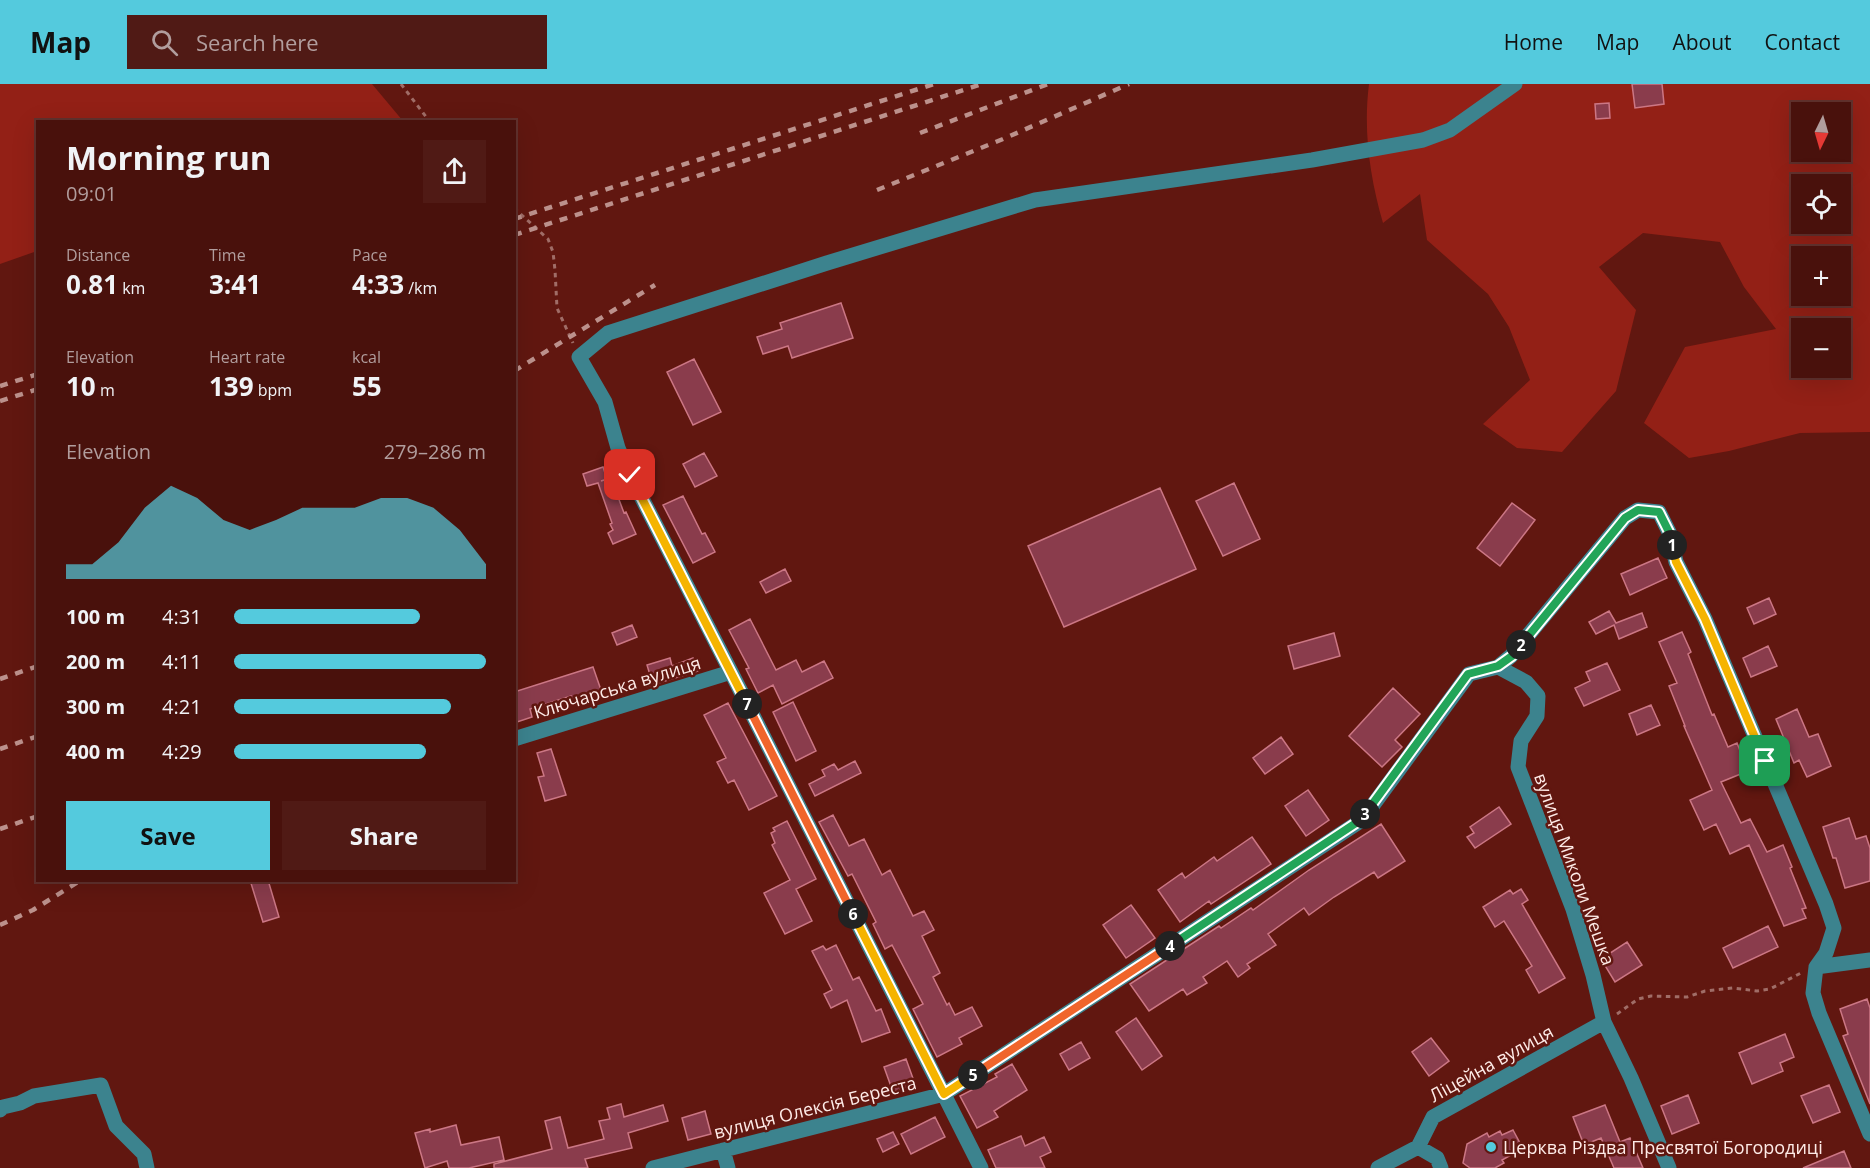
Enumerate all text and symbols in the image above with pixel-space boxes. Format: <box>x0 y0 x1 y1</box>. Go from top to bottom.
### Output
search box <box>127 15 547 69</box>
text: Map <box>30 23 91 61</box>
icon: search <box>148 26 181 59</box>
text: Search here <box>196 27 319 57</box>
text: Home <box>1504 28 1563 56</box>
text: Map <box>1596 28 1639 56</box>
text: About <box>1672 28 1732 56</box>
text: Contact <box>1765 28 1840 56</box>
north arrow <box>1791 102 1851 162</box>
map controls <box>1791 102 1851 378</box>
text: Morning run <box>66 135 272 180</box>
button: share <box>423 140 486 203</box>
button: locate <box>1791 174 1851 234</box>
text: 09:01 <box>66 180 117 207</box>
text: Distance <box>66 244 130 266</box>
text: Time <box>209 244 246 266</box>
text: Pace <box>352 244 387 266</box>
button: + <box>1791 246 1851 306</box>
text: 0.81 <box>66 266 118 302</box>
text: 3:41 <box>209 266 261 302</box>
text: 4:33 <box>352 266 404 302</box>
text: km <box>118 277 145 299</box>
text: /km <box>404 277 437 299</box>
button: − <box>1791 318 1851 378</box>
text: Elevation <box>66 346 134 368</box>
text: Heart rate <box>209 346 285 368</box>
text: kcal <box>352 346 381 368</box>
text: 10 <box>66 368 96 404</box>
text: 139 <box>209 368 254 404</box>
text: 55 <box>352 368 382 404</box>
text: m <box>96 379 115 401</box>
text: bpm <box>254 379 292 401</box>
text: Elevation <box>66 438 151 465</box>
text: 279–286 m <box>384 438 486 465</box>
pin <box>604 449 655 500</box>
icon: check <box>613 458 646 491</box>
pin: 1 <box>1657 530 1687 560</box>
text: 1 <box>1667 534 1677 556</box>
text: 100 m <box>66 603 125 630</box>
text: 4:31 <box>162 603 202 630</box>
pin: 2 <box>1506 630 1536 660</box>
text: 2 <box>1516 634 1526 656</box>
text: 200 m <box>66 648 125 675</box>
text: 4:11 <box>162 648 202 675</box>
street label: Ключарська вулиця <box>530 650 704 724</box>
pin: 7 <box>732 689 762 719</box>
text: 300 m <box>66 693 125 720</box>
text: 4:21 <box>162 693 202 720</box>
text: 7 <box>742 693 752 715</box>
pin <box>1739 735 1790 786</box>
text: 400 m <box>66 738 125 765</box>
text: 4:29 <box>162 738 202 765</box>
icon: arrive <box>1748 744 1781 777</box>
street label: вулиця Миколи Мешка <box>1529 770 1621 968</box>
pin: 3 <box>1350 799 1380 829</box>
button: Save <box>66 801 270 870</box>
button: Share <box>282 801 486 870</box>
text: 3 <box>1360 803 1370 825</box>
pin: 6 <box>838 899 868 929</box>
text: 6 <box>848 903 858 925</box>
pin: 4 <box>1155 931 1185 961</box>
text: 4 <box>1165 935 1175 957</box>
street label: Ліцейна вулиця <box>1425 1019 1557 1107</box>
pin: 5 <box>958 1060 988 1090</box>
text: 5 <box>968 1064 978 1086</box>
street label: вулиця Олексія Береста <box>711 1070 919 1144</box>
place label: Церква Різдва Пресвятої Богородиці <box>1503 1135 1823 1159</box>
marker: Церква Різдва Пресвятої Богородиці <box>1484 1140 1498 1154</box>

